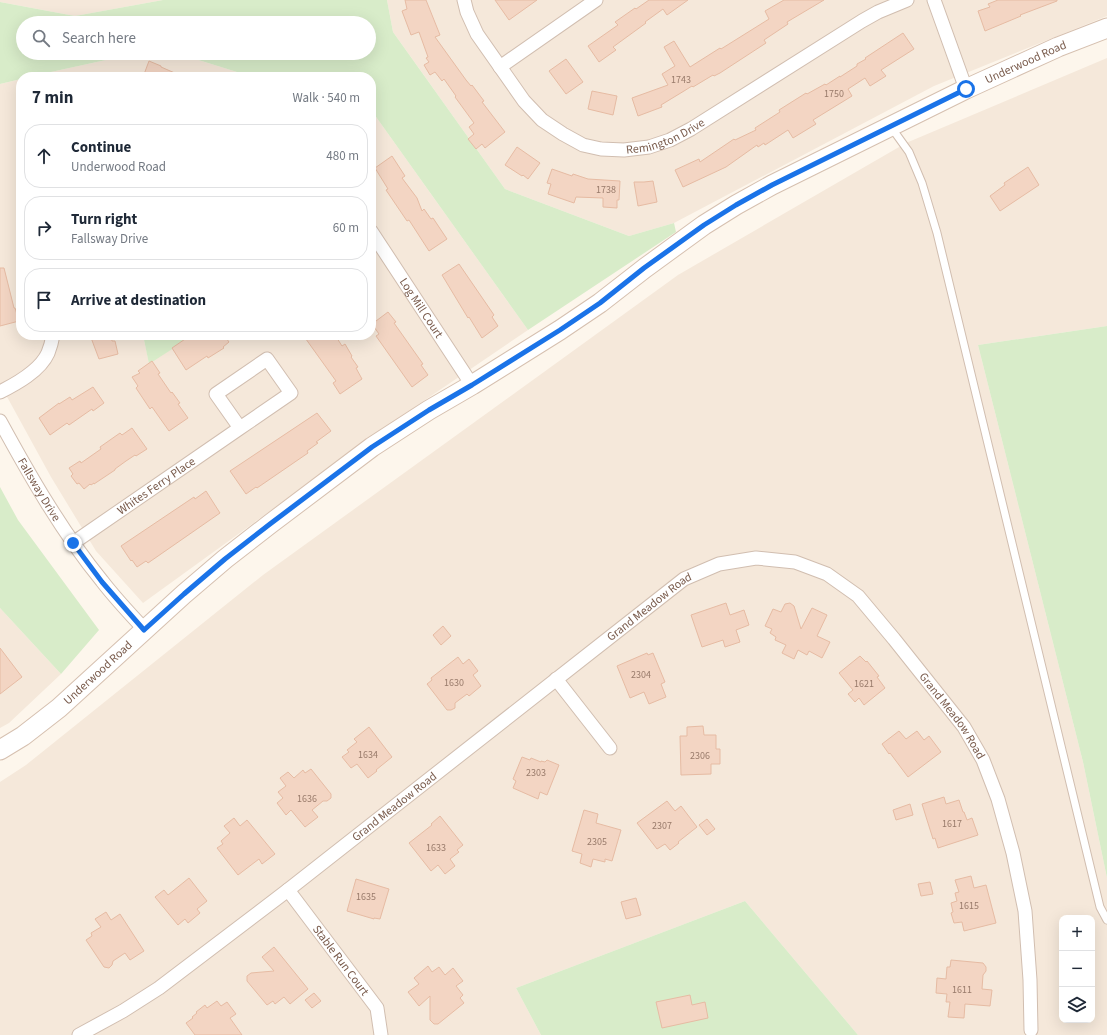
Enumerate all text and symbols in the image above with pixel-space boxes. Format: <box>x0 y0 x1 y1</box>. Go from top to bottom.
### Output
search box <box>16 16 376 60</box>
icon: search <box>30 27 52 49</box>
text: Search here <box>62 28 136 49</box>
street label: Underwood Road <box>982 37 1069 88</box>
house number: 1743 <box>671 73 691 87</box>
route start <box>957 80 975 98</box>
text: 7 min <box>32 86 73 110</box>
house number: 1750 <box>824 87 844 101</box>
text: Walk · 540 m <box>292 89 360 107</box>
street label: Remington Drive <box>625 114 708 159</box>
text: Continue <box>71 137 131 158</box>
icon: ahead <box>33 145 55 167</box>
text: 480 m <box>326 147 359 165</box>
text: Underwood Road <box>71 158 166 176</box>
house number: 1738 <box>596 183 616 197</box>
text: Turn right <box>71 209 137 230</box>
icon: right <box>33 217 55 239</box>
text: 60 m <box>333 219 359 237</box>
text: Fallsway Drive <box>71 230 148 248</box>
street label: Log Mill Court <box>395 275 447 342</box>
icon: arrive <box>33 289 55 311</box>
text: Arrive at destination <box>71 290 206 311</box>
street label: Whites Ferry Place <box>114 453 199 519</box>
street label: Fallsway Drive <box>13 455 65 525</box>
route end <box>64 534 82 552</box>
street label: Grand Meadow Road <box>603 569 694 645</box>
street label: Underwood Road <box>60 637 136 709</box>
house number: 2304 <box>631 668 651 682</box>
street label: Grand Meadow Road <box>915 669 989 763</box>
house number: 1630 <box>444 676 464 690</box>
house number: 1621 <box>854 677 874 691</box>
house number: 1634 <box>358 748 378 762</box>
house number: 2306 <box>690 749 710 763</box>
house number: 2303 <box>526 766 546 780</box>
street label: Grand Meadow Road <box>349 768 441 846</box>
house number: 1636 <box>297 792 317 806</box>
house number: 1617 <box>942 817 962 831</box>
house number: 2307 <box>652 819 672 833</box>
house number: 2305 <box>587 835 607 849</box>
house number: 1633 <box>426 841 446 855</box>
house number: 1635 <box>356 890 376 904</box>
house number: 1615 <box>959 899 979 913</box>
map controls <box>1059 915 1095 1023</box>
button: + <box>1059 915 1095 951</box>
street label: Stable Run Court <box>308 922 373 999</box>
button: − <box>1059 951 1095 987</box>
house number: 1611 <box>952 983 972 997</box>
button: layers <box>1059 987 1095 1023</box>

